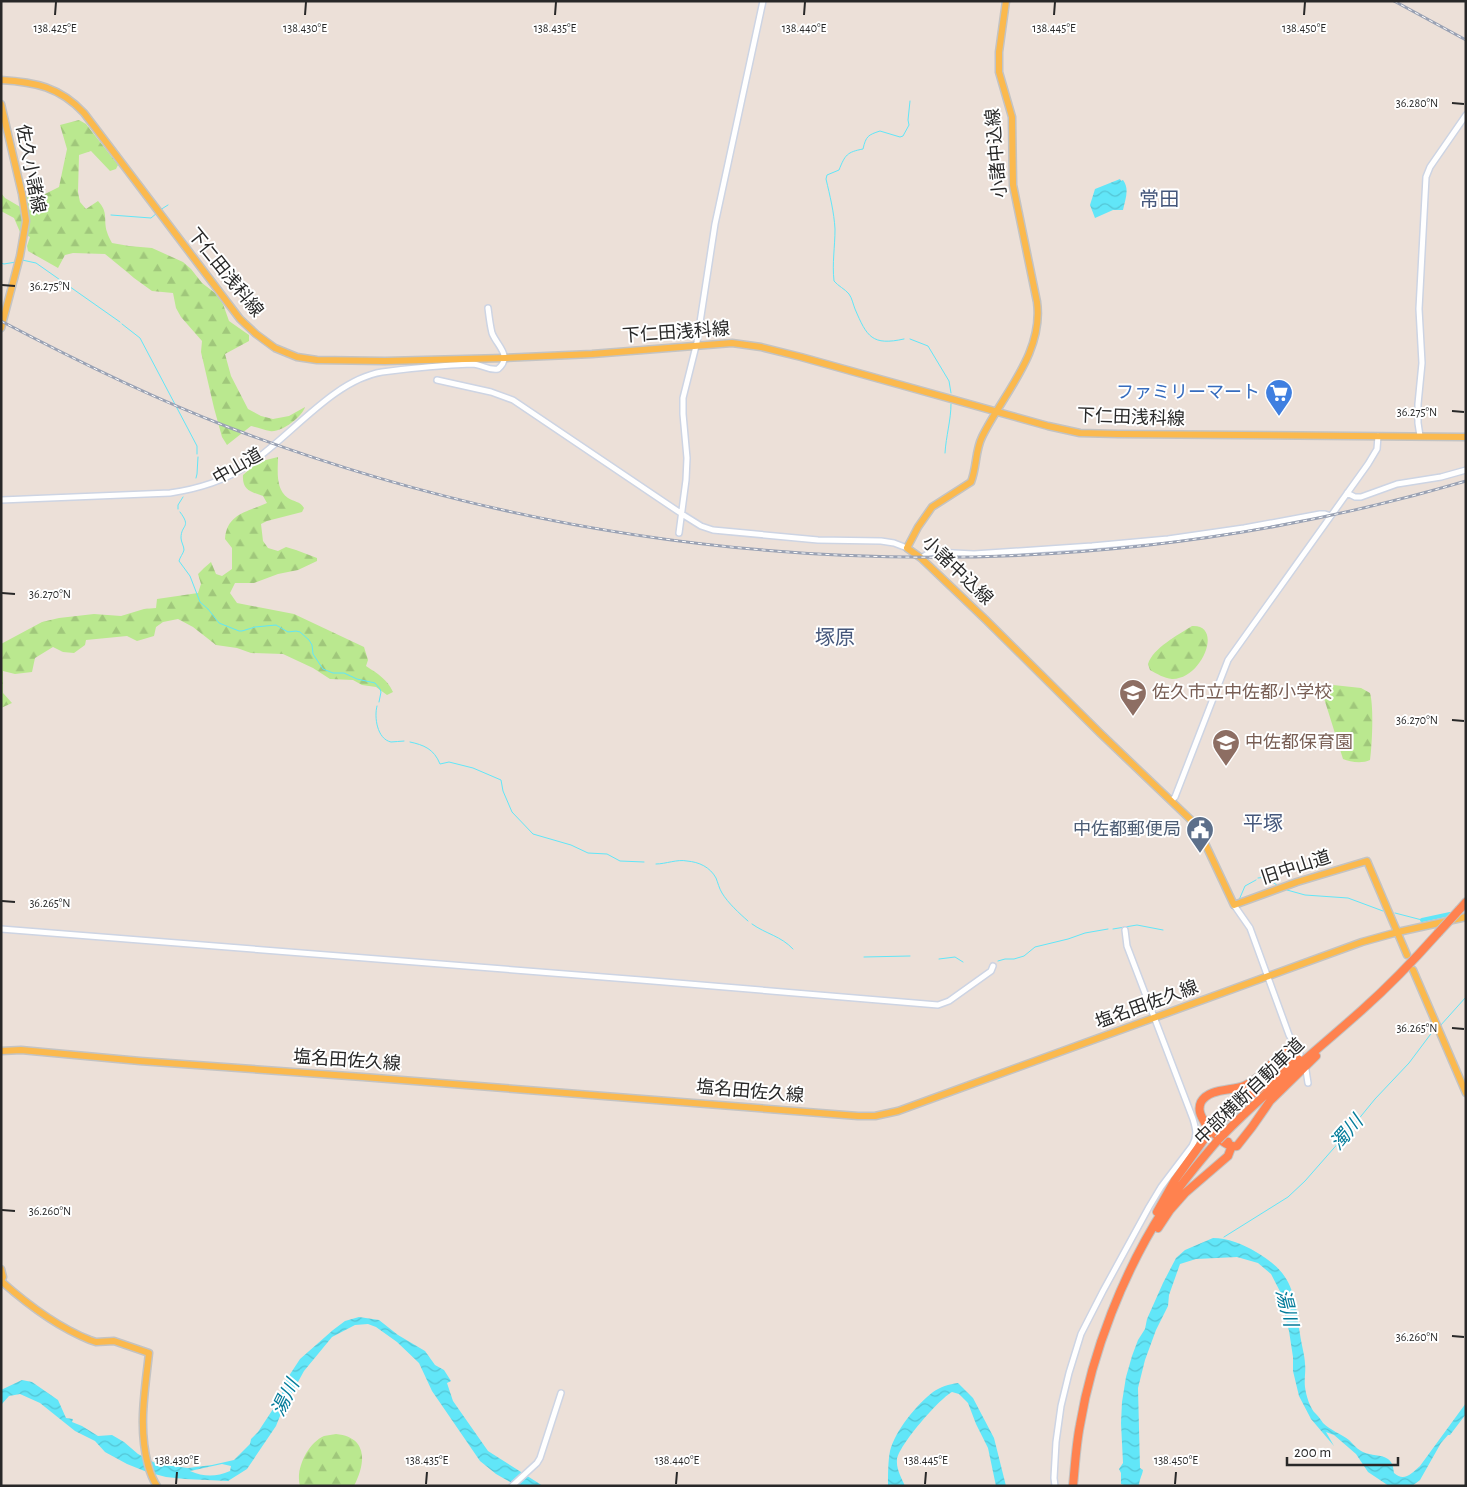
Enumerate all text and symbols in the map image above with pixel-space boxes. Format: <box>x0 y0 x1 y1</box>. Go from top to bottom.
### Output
text: 138.425°E <box>33 22 77 34</box>
text: 138.430°E <box>283 22 327 34</box>
text: 138.435°E <box>534 22 576 34</box>
text: 138.440°E <box>782 22 827 34</box>
text: 138.445°E <box>1032 22 1076 34</box>
text: 138.450°E <box>1282 22 1326 34</box>
text: 36.280°N <box>1396 97 1438 109</box>
street label: 小諸中込線 <box>982 107 1010 199</box>
street label: 佐久小諸線 <box>13 123 49 215</box>
district label: 常田 <box>1139 189 1179 210</box>
street label: 下仁田浅科線 <box>184 224 268 321</box>
text: 36.275°N <box>30 280 70 292</box>
street label: 下仁田浅科線 <box>621 318 730 346</box>
supermarket icon: ファミリーマート <box>1264 378 1294 417</box>
place label: ファミリーマート <box>1116 384 1260 402</box>
street label: 下仁田浅科線 <box>1077 405 1185 429</box>
text: 36.275°N <box>1397 406 1437 418</box>
street label: 中山道 <box>209 444 266 488</box>
street label: 小諸中込線 <box>918 532 997 609</box>
text: 36.270°N <box>29 588 71 600</box>
district label: 塚原 <box>815 627 855 648</box>
school or university icon: 佐久市立中佐都小学校 <box>1118 678 1148 717</box>
place label: 佐久市立中佐都小学校 <box>1152 682 1332 702</box>
text: 36.270°N <box>1396 714 1438 726</box>
school or university icon: 中佐都保育園 <box>1211 728 1241 767</box>
place label: 中佐都保育園 <box>1245 733 1353 752</box>
district label: 平塚 <box>1243 813 1283 834</box>
public building icon: 中佐都郵便局 <box>1185 815 1215 854</box>
place label: 中佐都郵便局 <box>1073 820 1181 839</box>
street label: 旧中山道 <box>1258 846 1333 888</box>
text: 36.265°N <box>29 897 71 909</box>
street label: 塩名田佐久線 <box>1092 976 1201 1032</box>
text: 36.265°N <box>1396 1022 1438 1034</box>
street label: 中部横断自動車道 <box>1191 1034 1308 1148</box>
street label: 塩名田佐久線 <box>293 1046 402 1074</box>
street label: 塩名田佐久線 <box>695 1076 805 1106</box>
water label: 濁川 <box>1327 1110 1368 1154</box>
text: 36.260°N <box>29 1205 71 1217</box>
water label: 湯川 <box>1272 1287 1301 1331</box>
text: 36.260°N <box>1396 1331 1438 1343</box>
water label: 湯川 <box>268 1375 304 1419</box>
scale bar <box>1287 1434 1398 1466</box>
text: 200 m <box>1294 1445 1331 1460</box>
text: 138.430°E <box>155 1454 199 1466</box>
text: 138.435°E <box>406 1454 448 1466</box>
text: 138.440°E <box>655 1454 700 1466</box>
text: 138.445°E <box>904 1454 948 1466</box>
text: 138.450°E <box>1154 1454 1198 1466</box>

